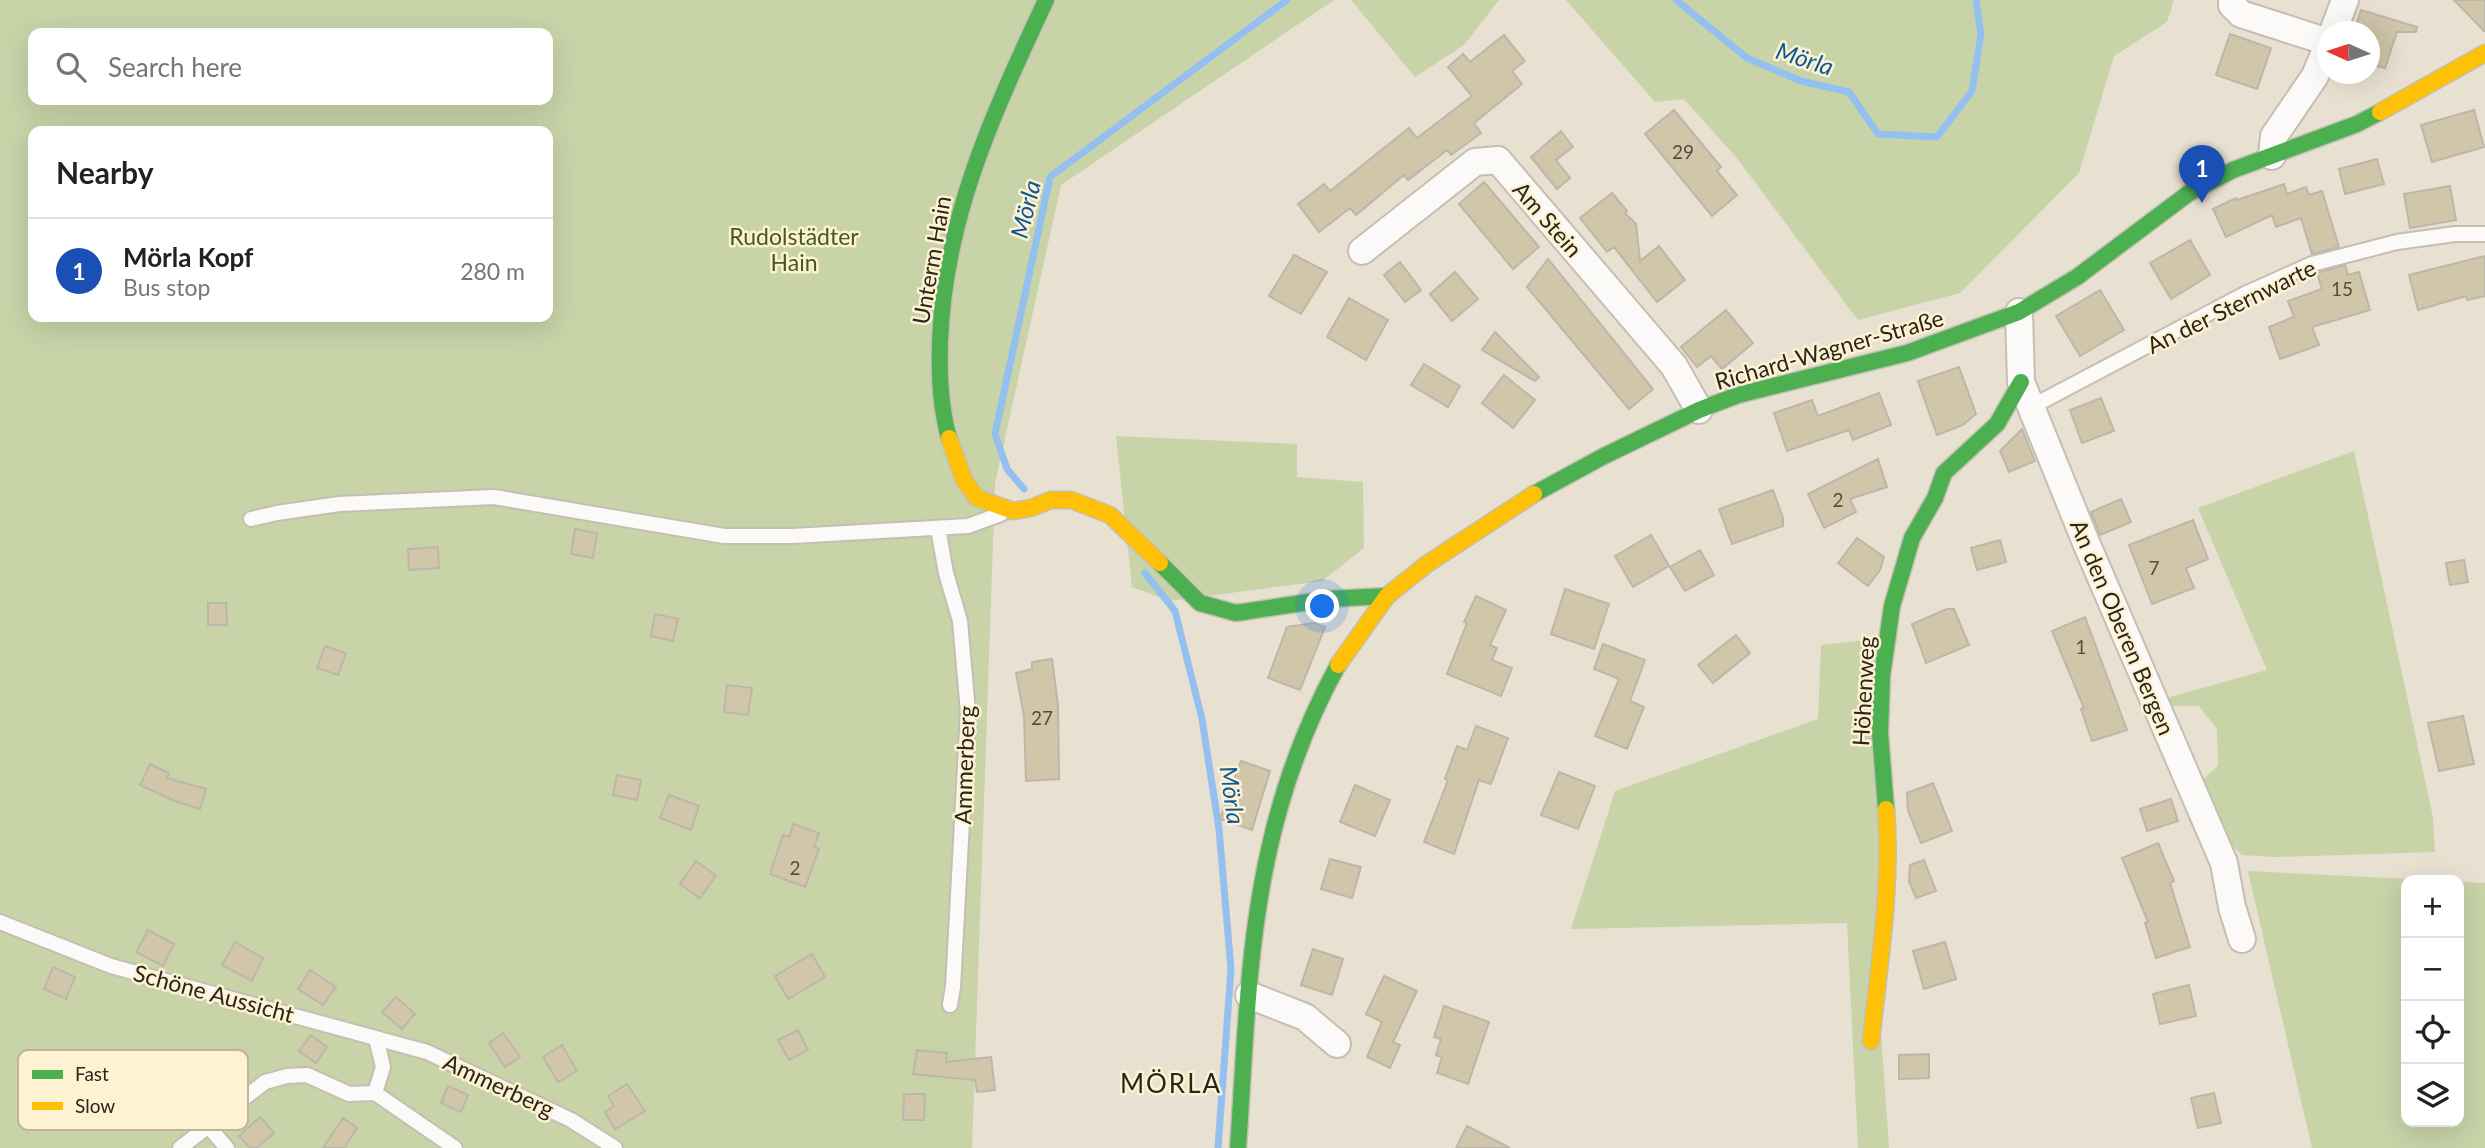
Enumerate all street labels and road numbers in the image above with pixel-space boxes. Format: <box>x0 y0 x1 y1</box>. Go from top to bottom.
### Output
street label: Am Stein <box>1508 175 1588 263</box>
street label: Unterm Hain <box>906 194 956 326</box>
street label: An der Sternwarte <box>2142 253 2320 359</box>
street label: Richard-Wagner-Straße <box>1711 303 1947 395</box>
street label: An den Oberen Bergen <box>2065 515 2181 739</box>
street label: Höhenweg <box>1846 635 1880 747</box>
street label: Ammerberg <box>948 705 980 825</box>
street label: Schöne Aussicht <box>131 958 298 1028</box>
street label: Ammerberg <box>439 1047 559 1123</box>

